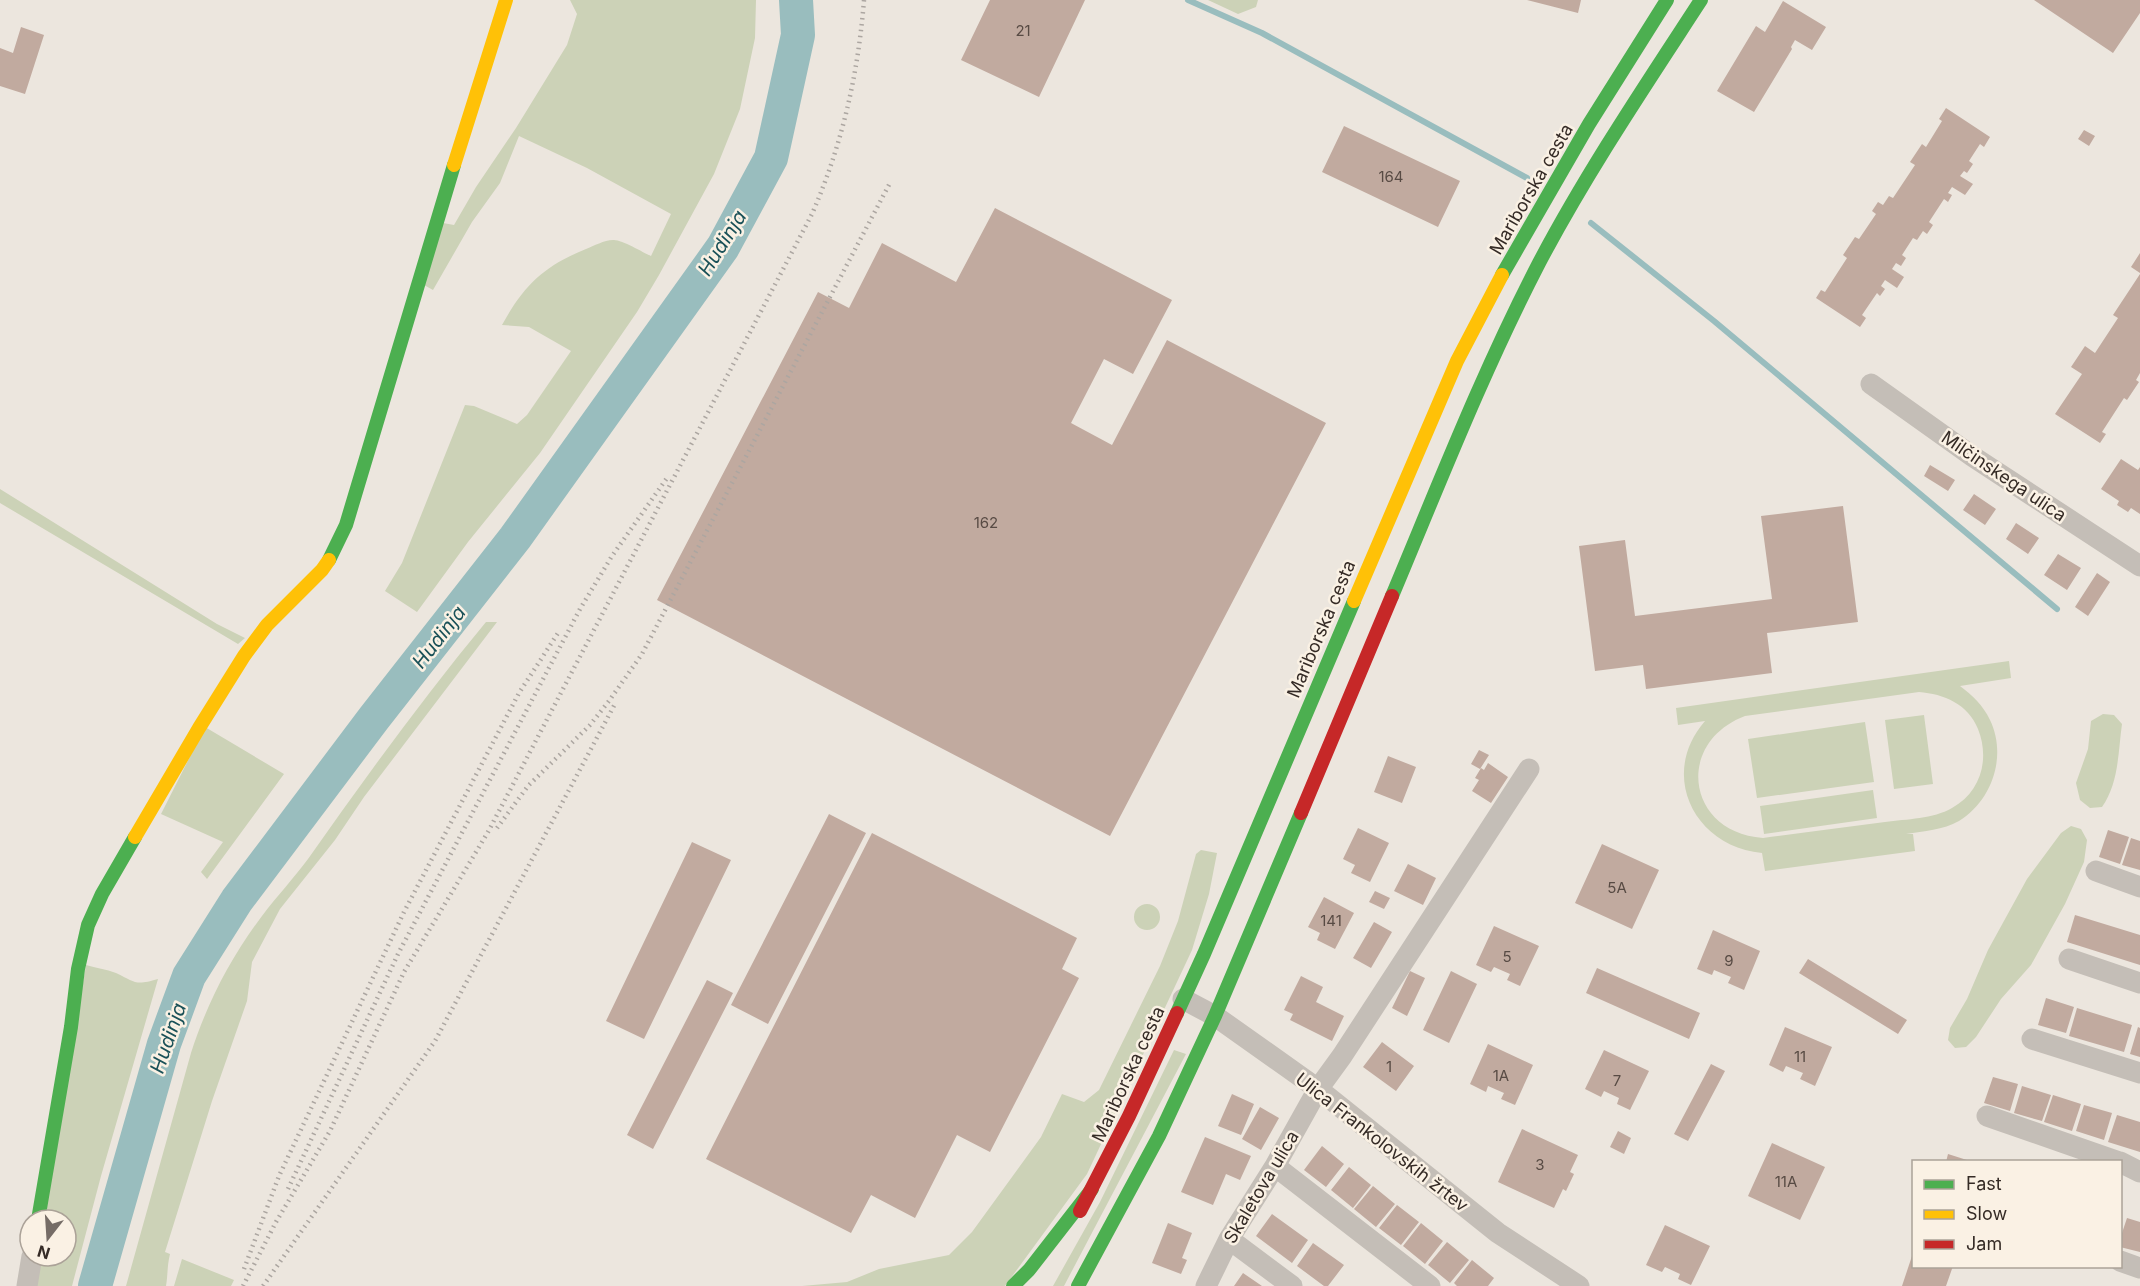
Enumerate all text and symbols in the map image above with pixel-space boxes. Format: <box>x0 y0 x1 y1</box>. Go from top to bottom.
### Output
house number: 21 <box>1015 21 1031 40</box>
street label: Mariborska cesta <box>1485 120 1577 258</box>
house number: 164 <box>1378 167 1404 186</box>
water label: Hudinja <box>693 206 751 280</box>
street label: Milčinskega ulica <box>1938 427 2070 525</box>
house number: 162 <box>974 513 998 532</box>
street label: Mariborska cesta <box>1283 557 1359 701</box>
water label: Hudinja <box>407 601 471 673</box>
house number: 5A <box>1607 878 1627 897</box>
house number: 141 <box>1320 911 1342 930</box>
house number: 5 <box>1502 947 1512 966</box>
house number: 9 <box>1724 951 1734 970</box>
water label: Hudinja <box>145 1000 191 1076</box>
street label: Mariborska cesta <box>1087 1003 1169 1145</box>
house number: 11 <box>1794 1047 1806 1066</box>
house number: 1 <box>1386 1057 1392 1076</box>
house number: 1A <box>1493 1066 1509 1085</box>
street label: Ulica Frankolovskih žrtev <box>1292 1068 1472 1216</box>
house number: 7 <box>1613 1071 1621 1090</box>
street label: Skaletova ulica <box>1219 1127 1303 1247</box>
house number: 3 <box>1535 1155 1545 1174</box>
legend <box>1912 1160 2122 1268</box>
house number: 11A <box>1775 1172 1797 1191</box>
text: Fast <box>1966 1173 2002 1194</box>
text: Slow <box>1966 1203 2007 1224</box>
north arrow <box>18 1208 78 1268</box>
text: Jam <box>1966 1233 2002 1254</box>
text: N <box>35 1241 52 1264</box>

